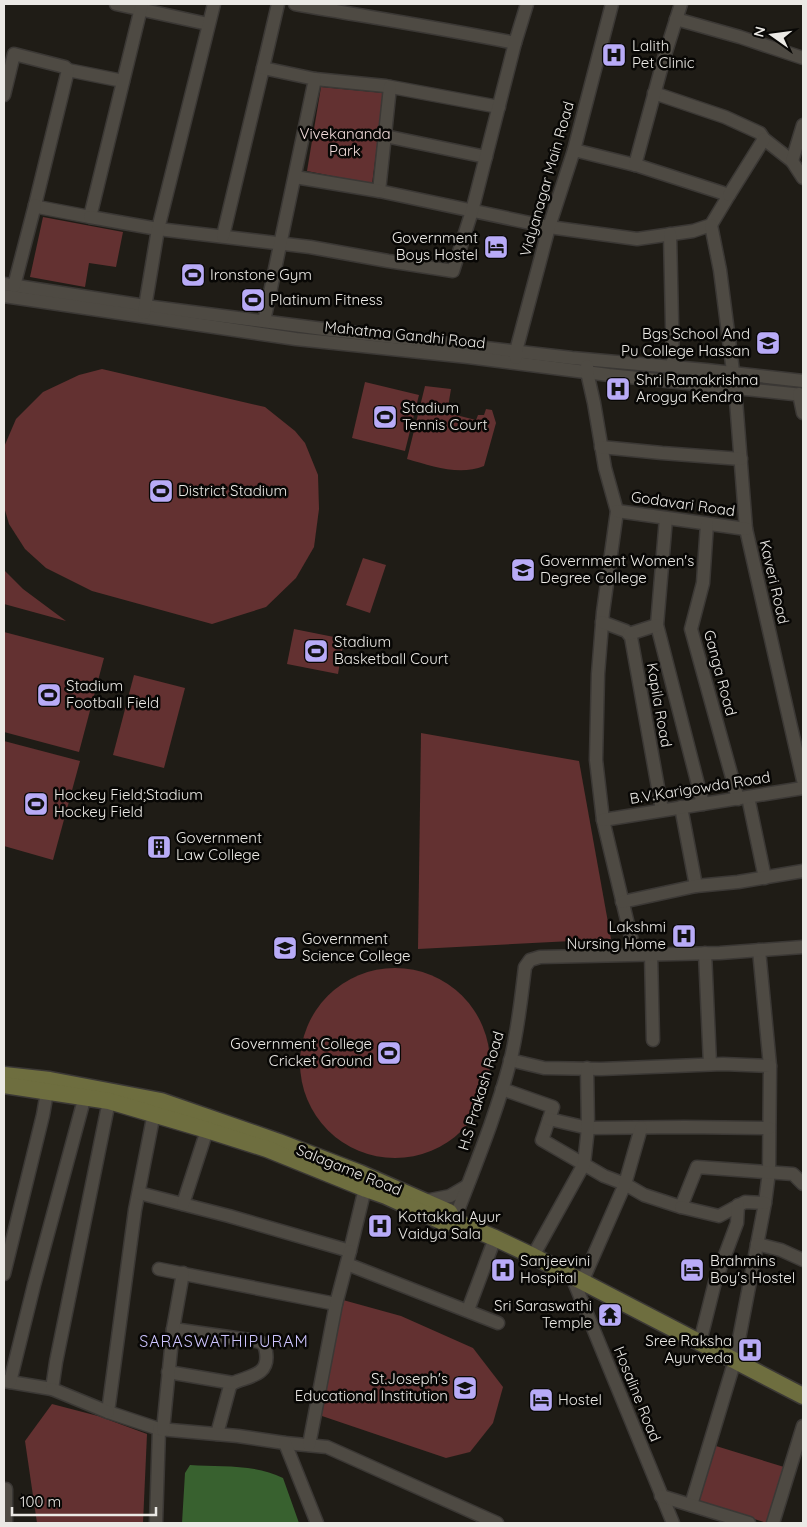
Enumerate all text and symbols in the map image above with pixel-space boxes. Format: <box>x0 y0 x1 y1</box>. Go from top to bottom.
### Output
north arrow <box>747 10 797 60</box>
text: N <box>749 25 769 39</box>
place label: Lalith Pet Clinic <box>632 36 695 72</box>
hospital icon: Lalith Pet Clinic <box>601 42 627 68</box>
street label: Vidyanagar Main Road <box>515 99 578 259</box>
park label: Vivekananda Park <box>299 124 391 160</box>
place label: Government Boys Hostel <box>392 228 478 264</box>
hotel icon: Government Boys Hostel <box>483 234 509 260</box>
sports icon: Ironstone Gym <box>180 262 206 288</box>
place label: Ironstone Gym <box>210 265 312 284</box>
sports icon: Platinum Fitness <box>240 287 266 313</box>
place label: Platinum Fitness <box>270 290 383 309</box>
street label: Mahatma Gandhi Road <box>324 317 486 352</box>
place label: Bgs School And Pu College Hassan <box>621 324 750 360</box>
school or university icon: Bgs School And Pu College Hassan <box>755 330 781 356</box>
place label: Shri Ramakrishna Arogya Kendra <box>636 370 758 406</box>
hospital icon: Shri Ramakrishna Arogya Kendra <box>605 376 631 402</box>
place label: Stadium Tennis Court <box>402 398 488 434</box>
sports icon: Stadium Tennis Court <box>372 404 398 430</box>
sports icon: District Stadium <box>148 478 174 504</box>
place label: District Stadium <box>178 481 287 500</box>
street label: Godavari Road <box>630 487 736 520</box>
street label: Kaveri Road <box>756 538 793 626</box>
place label: Government Women's Degree College <box>540 551 694 587</box>
school or university icon: Government Women's Degree College <box>510 557 536 583</box>
street label: Ganga Road <box>700 628 741 718</box>
place label: Stadium Basketball Court <box>334 632 449 668</box>
sports icon: Stadium Basketball Court <box>303 638 329 664</box>
street label: Kapila Road <box>643 661 676 749</box>
place label: Stadium Football Field <box>66 676 159 712</box>
sports icon: Stadium Football Field <box>36 682 62 708</box>
street label: B.V.Karigowda Road <box>628 767 772 808</box>
place label: Hockey Field;Stadium Hockey Field <box>54 785 203 821</box>
sports icon: Hockey Field;Stadium Hockey Field <box>23 791 49 817</box>
place label: Government Law College <box>176 828 262 864</box>
building icon: Government Law College <box>146 834 172 860</box>
place label: Lakshmi Nursing Home <box>566 917 666 953</box>
hospital icon: Lakshmi Nursing Home <box>671 923 697 949</box>
place label: Government Science College <box>302 929 410 965</box>
school or university icon: Government Science College <box>272 935 298 961</box>
street label: H.S Prakash Road <box>453 1029 508 1153</box>
place label: Government College Cricket Ground <box>230 1034 372 1070</box>
sports icon: Government College Cricket Ground <box>376 1040 402 1066</box>
street label: Salagame Road <box>294 1140 405 1199</box>
place label: Kottakkal Ayur Vaidya Sala <box>398 1207 501 1243</box>
hospital icon: Kottakkal Ayur Vaidya Sala <box>367 1213 393 1239</box>
place label: Sanjeevini Hospital <box>520 1251 590 1287</box>
place label: Brahmins Boy's Hostel <box>710 1251 795 1287</box>
hospital icon: Sanjeevini Hospital <box>490 1257 516 1283</box>
hotel icon: Brahmins Boy's Hostel <box>679 1257 705 1283</box>
place label: Sri Saraswathi Temple <box>494 1296 592 1332</box>
temple icon: Sri Saraswathi Temple <box>597 1302 623 1328</box>
district label: SARASWATHIPURAM <box>139 1331 309 1351</box>
place label: Sree Raksha Ayurveda <box>645 1331 732 1367</box>
hospital icon: Sree Raksha Ayurveda <box>737 1337 763 1363</box>
street label: Hosaline Road <box>610 1343 665 1444</box>
place label: St.Joseph's Educational Institution <box>295 1369 448 1405</box>
school or university icon: St.Joseph's Educational Institution <box>452 1375 478 1401</box>
hotel icon: Hostel <box>528 1387 554 1413</box>
place label: Hostel <box>558 1390 602 1409</box>
scale bar <box>12 1484 156 1516</box>
text: 100 m <box>20 1492 61 1511</box>

